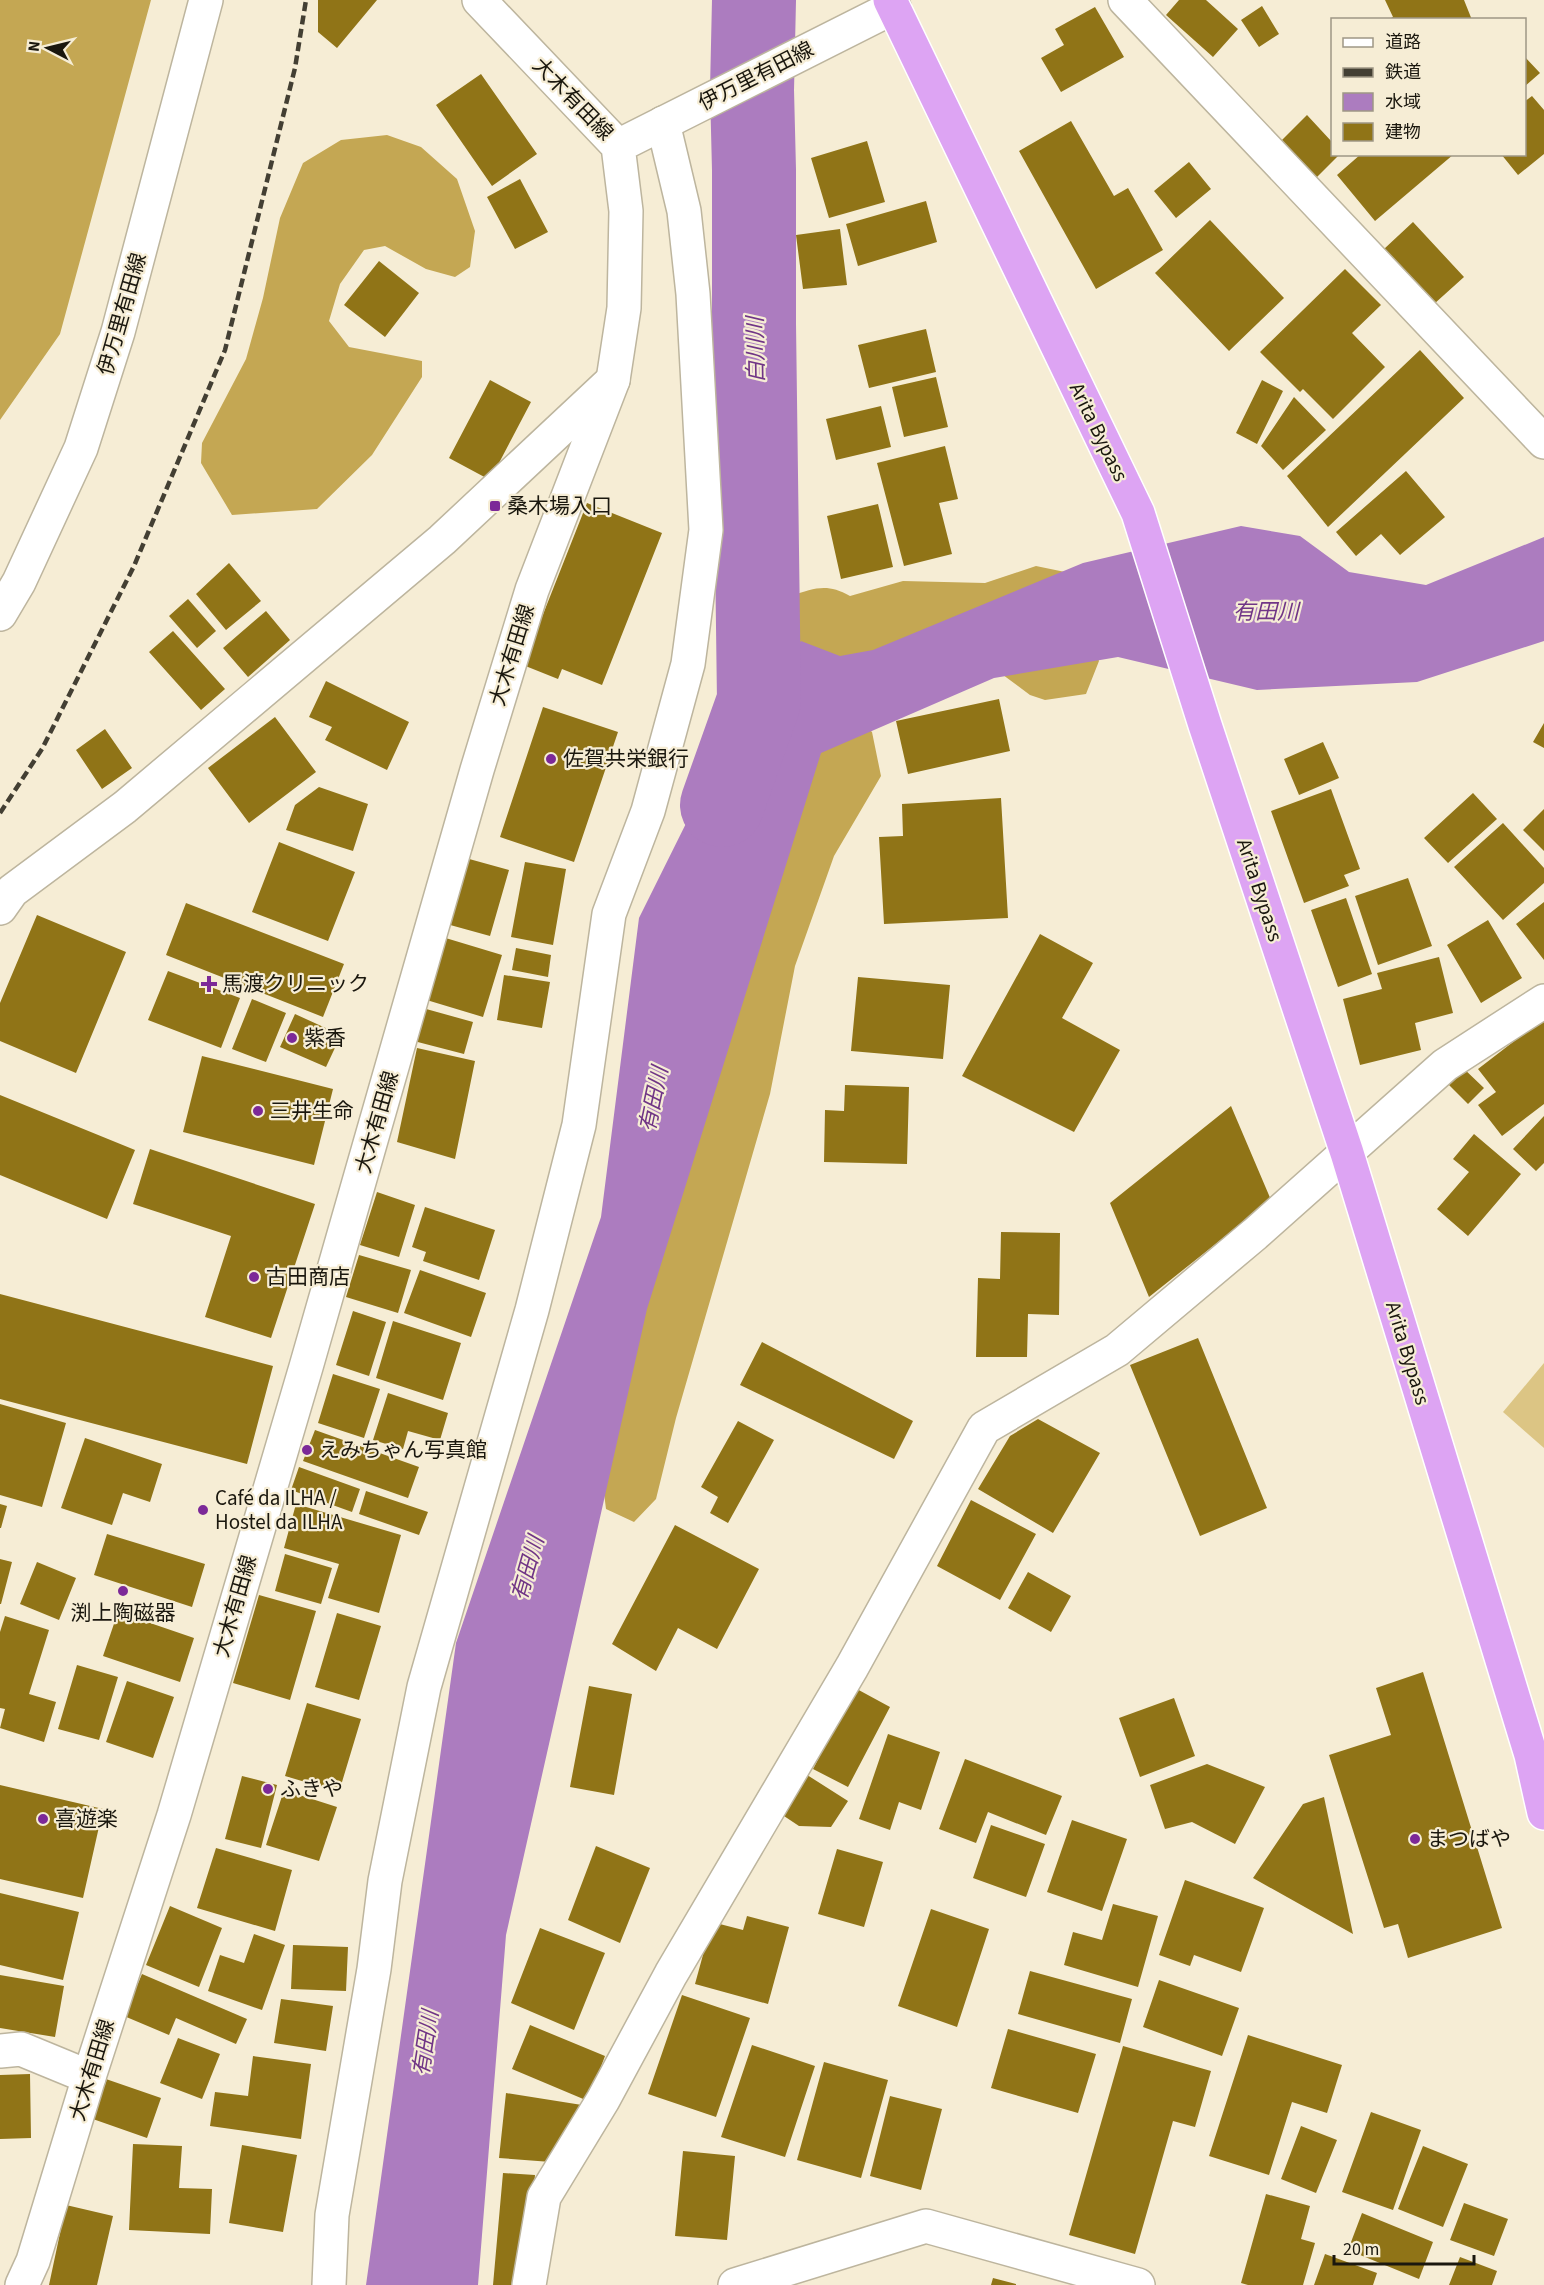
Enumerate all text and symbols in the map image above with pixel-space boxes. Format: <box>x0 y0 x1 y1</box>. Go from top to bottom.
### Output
north arrow <box>18 18 78 78</box>
legend <box>1331 18 1526 156</box>
text: 道路 <box>1385 30 1421 55</box>
street label: 伊万里有田線 <box>693 34 819 118</box>
text: N <box>23 40 46 53</box>
street label: 大木有田線 <box>526 51 620 147</box>
text: 鉄道 <box>1385 60 1421 85</box>
text: 水域 <box>1385 90 1421 115</box>
text: 建物 <box>1385 120 1421 145</box>
street label: 伊万里有田線 <box>90 249 154 379</box>
water label: 白川川 <box>739 315 773 383</box>
street label: Arita Bypass <box>1062 377 1136 487</box>
place label: 桑木場入口 <box>507 491 612 521</box>
marker: 桑木場入口 <box>488 499 502 513</box>
water label: 有田川 <box>1233 596 1301 628</box>
street label: 大木有田線 <box>482 600 542 710</box>
place label: 佐賀共栄銀行 <box>563 744 689 774</box>
marker: 佐賀共栄銀行 <box>544 752 558 766</box>
street label: Arita Bypass <box>1229 835 1291 946</box>
place label: 馬渡クリニック <box>222 969 369 999</box>
marker: 馬渡クリニック <box>200 975 218 993</box>
place label: 紫香 <box>304 1023 346 1053</box>
marker: 紫香 <box>285 1031 299 1045</box>
water label: 有田川 <box>631 1062 677 1135</box>
street label: 大木有田線 <box>348 1067 406 1177</box>
place label: 三井生命 <box>270 1096 354 1126</box>
marker: 三井生命 <box>251 1104 265 1118</box>
place label: 古田商店 <box>266 1262 350 1292</box>
marker: 古田商店 <box>247 1270 261 1284</box>
street label: Arita Bypass <box>1378 1298 1438 1409</box>
place label: えみちゃん写真館 <box>319 1435 487 1465</box>
marker: えみちゃん写真館 <box>300 1443 314 1457</box>
place label: Café da ILHA / Hostel da ILHA <box>215 1483 343 1537</box>
marker: Café da ILHA / Hostel da ILHA <box>196 1503 210 1517</box>
water label: 有田川 <box>503 1530 553 1604</box>
street label: 大木有田線 <box>206 1551 264 1661</box>
marker: 渕上陶磁器 <box>116 1584 130 1598</box>
place label: 渕上陶磁器 <box>71 1598 176 1628</box>
place label: ふきや <box>280 1774 343 1804</box>
marker: ふきや <box>261 1782 275 1796</box>
place label: 喜遊楽 <box>55 1804 118 1834</box>
marker: 喜遊楽 <box>36 1812 50 1826</box>
place label: まつばや <box>1427 1824 1511 1854</box>
marker: まつばや <box>1408 1832 1422 1846</box>
water label: 有田川 <box>405 2006 447 2078</box>
street label: 大木有田線 <box>62 2015 122 2125</box>
scale bar <box>1334 2228 1474 2266</box>
text: 20 m <box>1343 2237 1379 2262</box>

